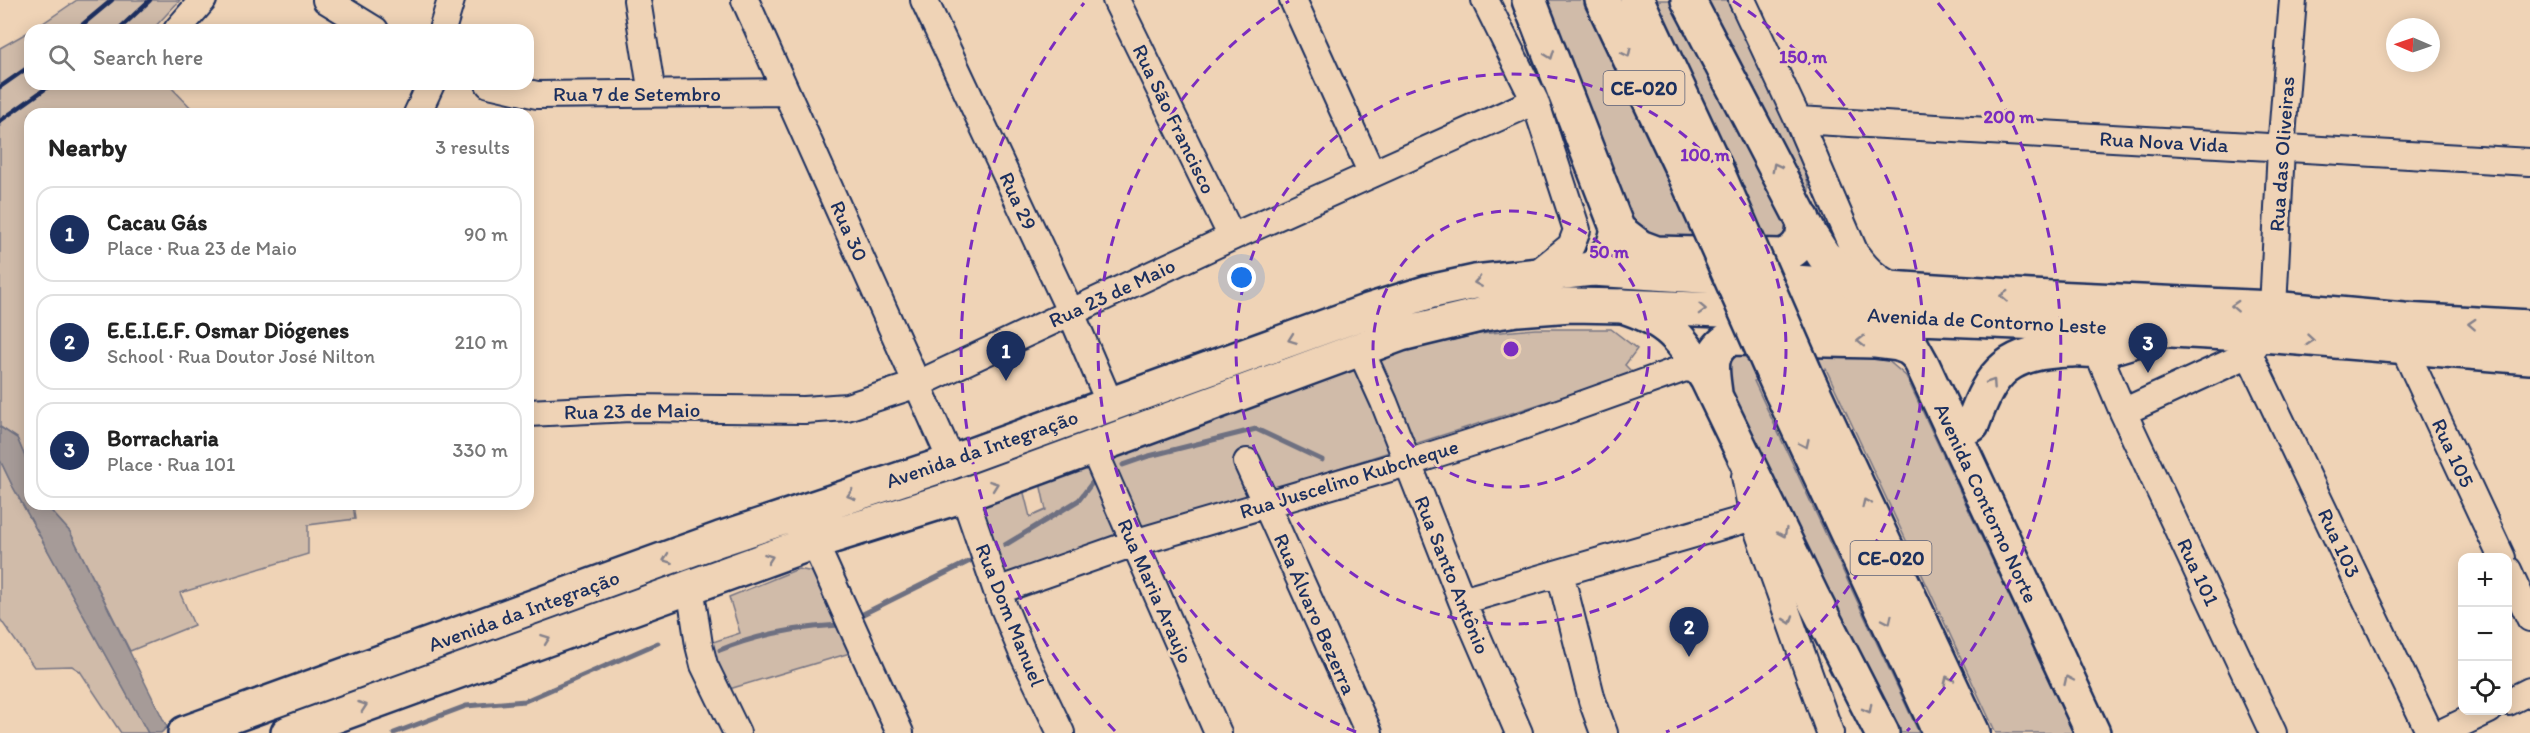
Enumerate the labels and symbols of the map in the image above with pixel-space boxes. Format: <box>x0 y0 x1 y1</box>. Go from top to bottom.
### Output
north arrow <box>2386 18 2440 72</box>
street label: Rua São Francisco <box>1127 40 1222 198</box>
one-way arrow <box>1619 46 1631 57</box>
text: 150 m <box>1779 46 1828 68</box>
one-way arrow <box>1543 48 1555 59</box>
road number: CE-020 <box>1604 71 1684 105</box>
street label: Rua das Oliveiras <box>2264 75 2299 233</box>
street label: Rua 7 de Setembro <box>553 81 721 106</box>
text: 200 m <box>1984 106 2035 128</box>
street label: Rua Nova Vida <box>2099 126 2229 157</box>
text: 100 m <box>1680 144 1731 166</box>
one-way arrow <box>1772 163 1783 174</box>
street label: Rua 29 <box>994 168 1043 234</box>
street label: Rua 30 <box>825 197 874 265</box>
text: 50 m <box>1589 241 1630 263</box>
street label: Rua 23 de Maio <box>1045 252 1179 333</box>
your location <box>1227 263 1256 292</box>
one-way arrow <box>1473 275 1483 288</box>
one-way arrow <box>1999 289 2008 302</box>
one-way arrow <box>2231 300 2240 313</box>
one-way arrow <box>1698 302 1707 315</box>
street label: Avenida de Contorno Leste <box>1867 302 2107 339</box>
one-way arrow <box>2467 318 2476 331</box>
pin: 3 <box>2128 324 2168 373</box>
one-way arrow <box>1287 331 1298 344</box>
pin: 1 <box>986 332 1026 381</box>
one-way arrow <box>2305 333 2314 346</box>
one-way arrow <box>1856 335 1865 347</box>
centre of rings <box>1501 339 1521 359</box>
one-way arrow <box>1984 379 1995 390</box>
street label: Rua 23 de Maio <box>564 397 700 424</box>
street label: Avenida Contorno Norte <box>1929 399 2044 607</box>
street label: Avenida da Integração <box>882 404 1081 493</box>
street label: Rua 105 <box>2427 414 2480 491</box>
street label: Rua Juscelino Kubcheque <box>1236 433 1461 524</box>
one-way arrow <box>1798 437 1810 448</box>
one-way arrow <box>988 479 999 492</box>
one-way arrow <box>846 487 857 500</box>
street label: Rua Santo Antônio <box>1409 492 1496 658</box>
one-way arrow <box>1861 499 1873 510</box>
street label: Rua 103 <box>2313 504 2366 581</box>
street label: Rua Maria Araujo <box>1112 515 1199 667</box>
one-way arrow <box>1775 527 1787 538</box>
street label: Rua Álvaro Bezerra <box>1269 529 1362 698</box>
street label: Rua 101 <box>2172 534 2225 610</box>
street label: Rua Dom Manuel <box>970 540 1050 690</box>
road number: CE-020 <box>1850 541 1932 575</box>
one-way arrow <box>662 552 673 564</box>
one-way arrow <box>763 553 774 566</box>
street label: Avenida da Integração <box>425 564 623 657</box>
pin: 2 <box>1670 608 1708 657</box>
one-way arrow <box>1782 614 1795 625</box>
one-way arrow <box>1880 614 1892 625</box>
one-way arrow <box>540 634 551 647</box>
one-way arrow <box>1943 675 1955 686</box>
one-way arrow <box>2064 675 2076 686</box>
one-way arrow <box>357 700 368 713</box>
one-way arrow <box>1861 702 1872 713</box>

